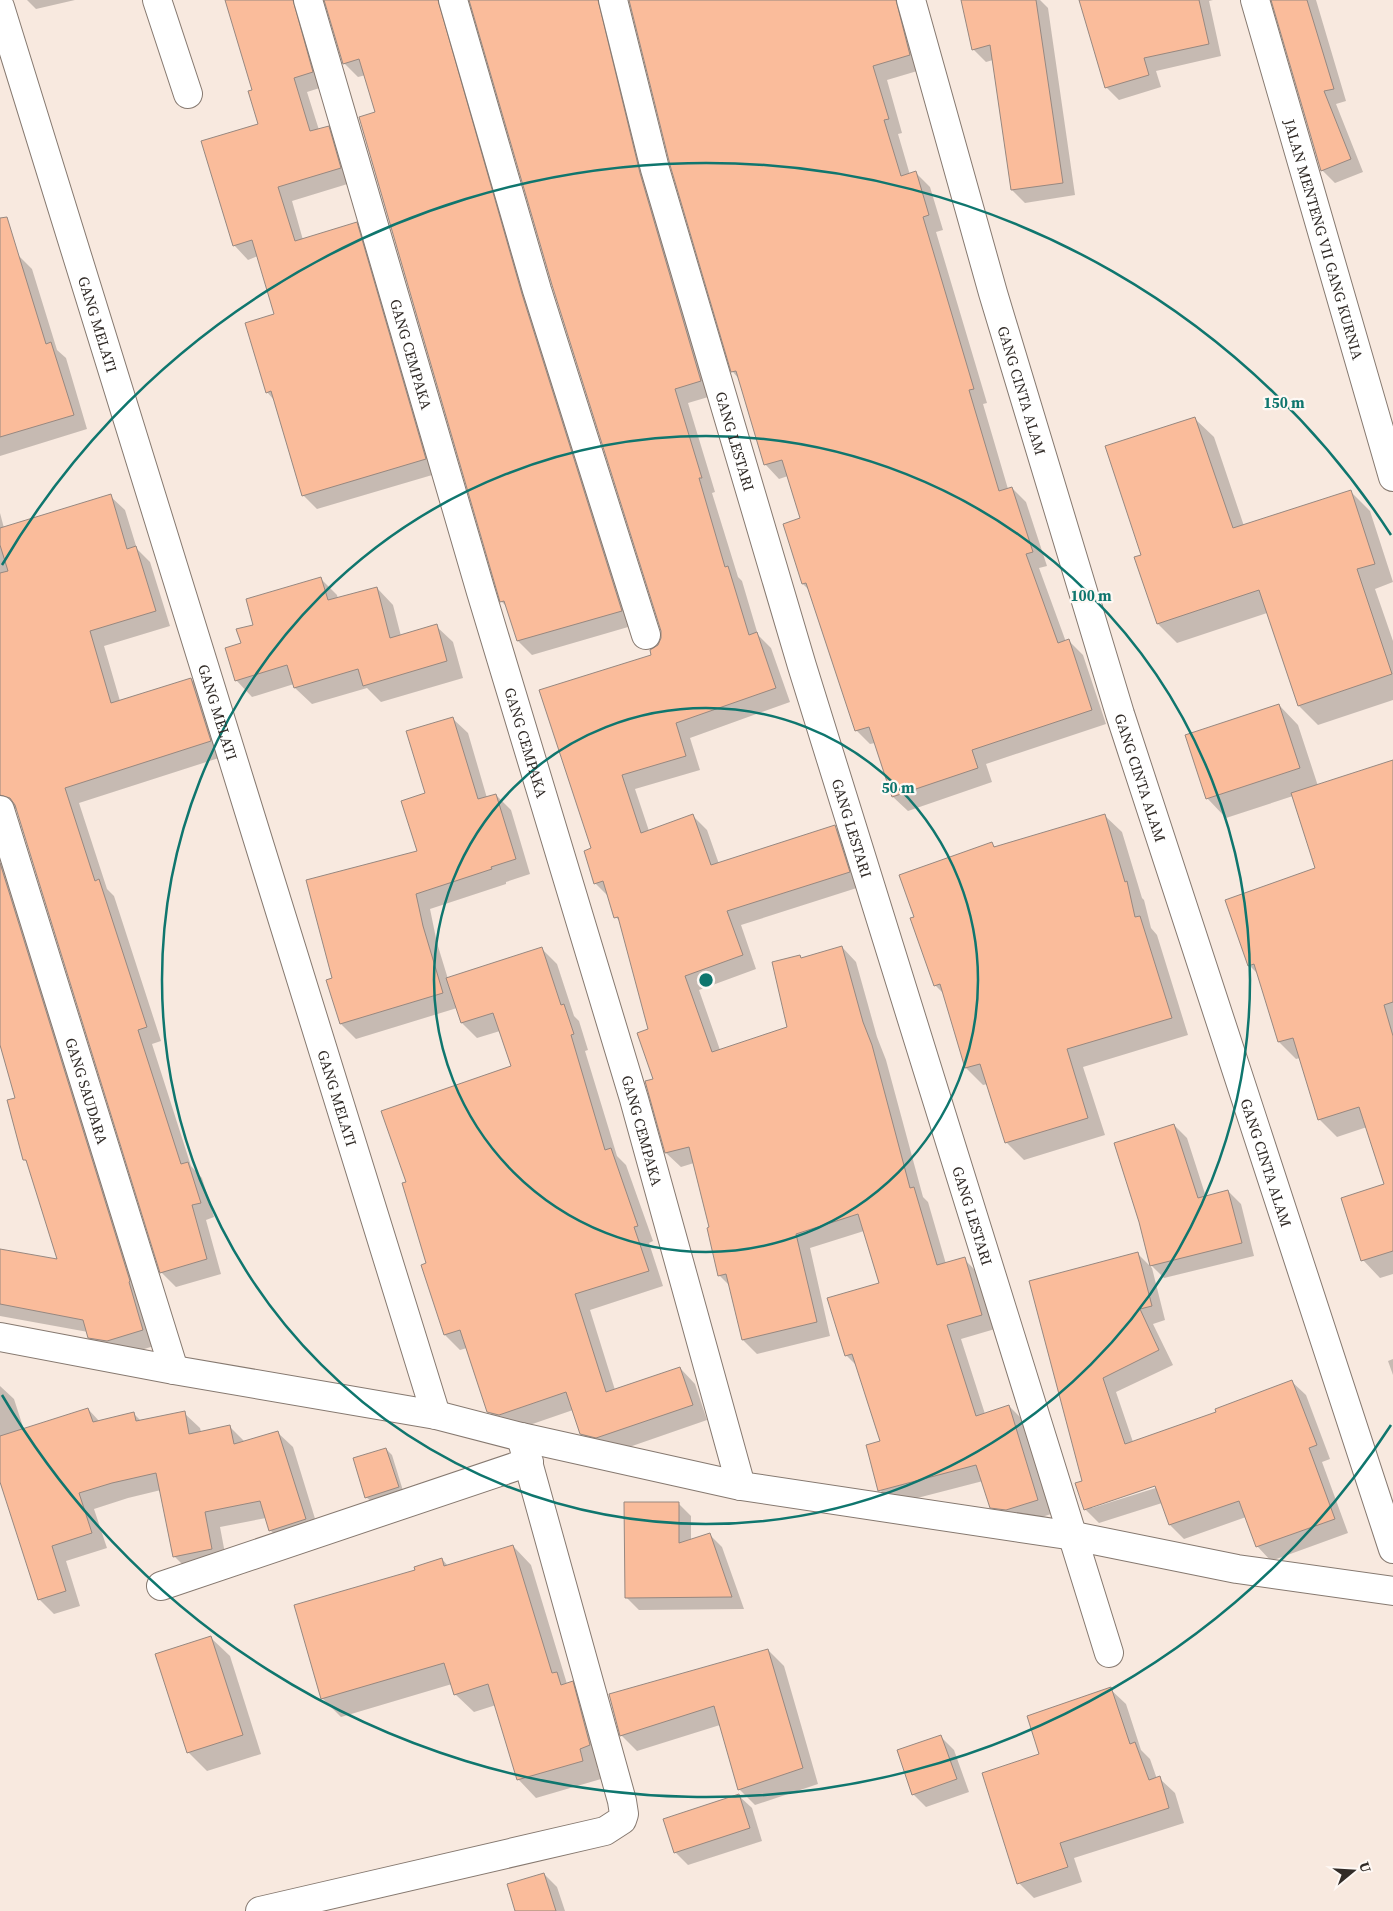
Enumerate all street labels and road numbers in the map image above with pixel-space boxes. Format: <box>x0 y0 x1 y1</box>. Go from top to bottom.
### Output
street label: JALAN MENTENG VII GANG KURNIA <box>1279 115 1369 362</box>
street label: GANG MELATI <box>73 273 123 375</box>
street label: GANG CEMPAKA <box>385 296 438 412</box>
street label: GANG CINTA ALAM <box>993 323 1052 458</box>
street label: GANG LESTARI <box>711 389 760 493</box>
street label: GANG MELATI <box>194 661 243 763</box>
street label: GANG CEMPAKA <box>500 685 553 800</box>
street label: GANG CINTA ALAM <box>1110 711 1172 845</box>
street label: GANG LESTARI <box>827 776 878 880</box>
street label: GANG SAUDARA <box>61 1035 114 1147</box>
street label: GANG MELATI <box>313 1047 363 1149</box>
street label: GANG CEMPAKA <box>617 1073 668 1188</box>
street label: GANG CINTA ALAM <box>1236 1096 1297 1230</box>
street label: GANG LESTARI <box>948 1163 998 1268</box>

